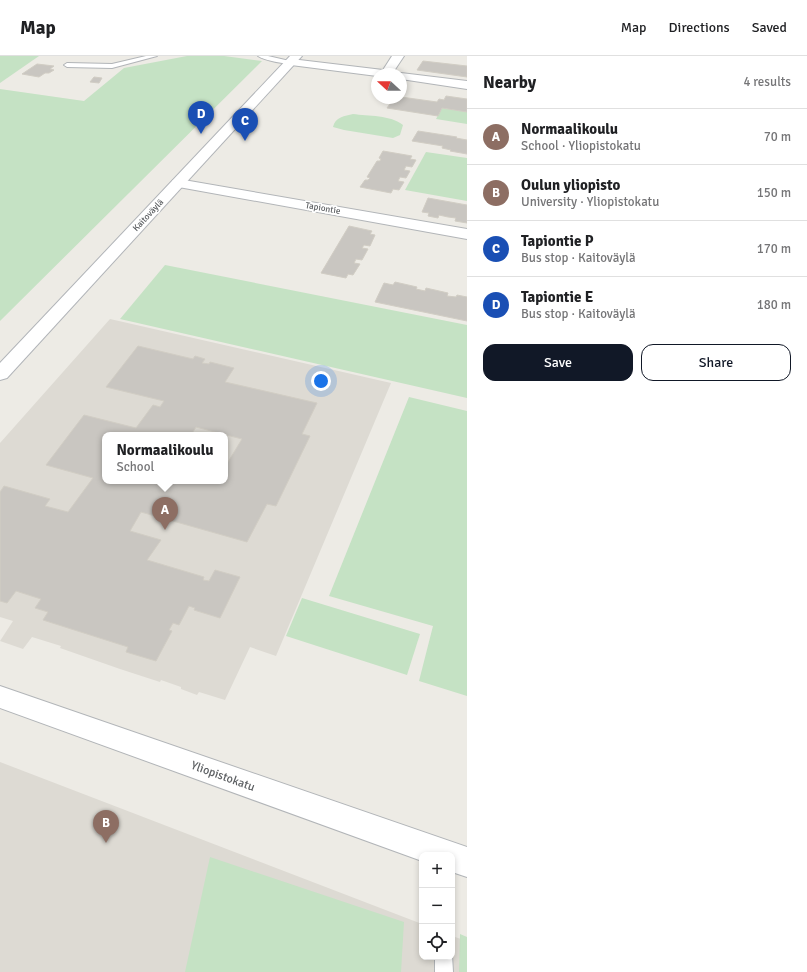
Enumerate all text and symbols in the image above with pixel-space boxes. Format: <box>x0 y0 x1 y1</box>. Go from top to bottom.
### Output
text: Map <box>20 16 56 40</box>
text: Map <box>621 19 647 36</box>
text: Directions <box>669 19 730 36</box>
text: Saved <box>752 19 787 36</box>
north arrow <box>371 68 407 104</box>
text: Nearby <box>483 72 536 93</box>
text: 4 results <box>743 74 791 90</box>
pin: D <box>188 101 214 134</box>
pin: C <box>232 108 258 141</box>
text: Normaalikoulu <box>521 120 618 138</box>
text: A <box>492 129 500 145</box>
text: 70 m <box>764 129 791 145</box>
text: School · Yliopistokatu <box>521 138 641 154</box>
text: Oulun yliopisto <box>521 176 620 194</box>
text: B <box>492 185 500 201</box>
text: 150 m <box>757 185 791 201</box>
text: University · Yliopistokatu <box>521 194 659 210</box>
street label: Kaitoväylä <box>131 197 166 234</box>
street label: Tapiontie <box>305 200 342 217</box>
text: Tapiontie P <box>521 232 594 250</box>
text: C <box>492 241 500 257</box>
text: 170 m <box>757 241 791 257</box>
text: Bus stop · Kaitoväylä <box>521 250 636 266</box>
text: Tapiontie E <box>521 288 593 306</box>
text: D <box>492 297 500 313</box>
text: 180 m <box>757 297 791 313</box>
text: Bus stop · Kaitoväylä <box>521 306 636 322</box>
button: Save <box>483 344 633 381</box>
button: Share <box>641 344 791 381</box>
your location <box>311 371 331 391</box>
popup <box>102 432 228 484</box>
text: Normaalikoulu <box>116 441 214 459</box>
text: School <box>116 459 154 475</box>
pin: A <box>152 497 178 530</box>
street label: Yliopistokatu <box>189 758 257 795</box>
pin: B <box>93 810 119 843</box>
map controls <box>419 852 455 960</box>
button: + <box>419 852 455 888</box>
button: − <box>419 888 455 924</box>
button: locate <box>419 924 455 960</box>

